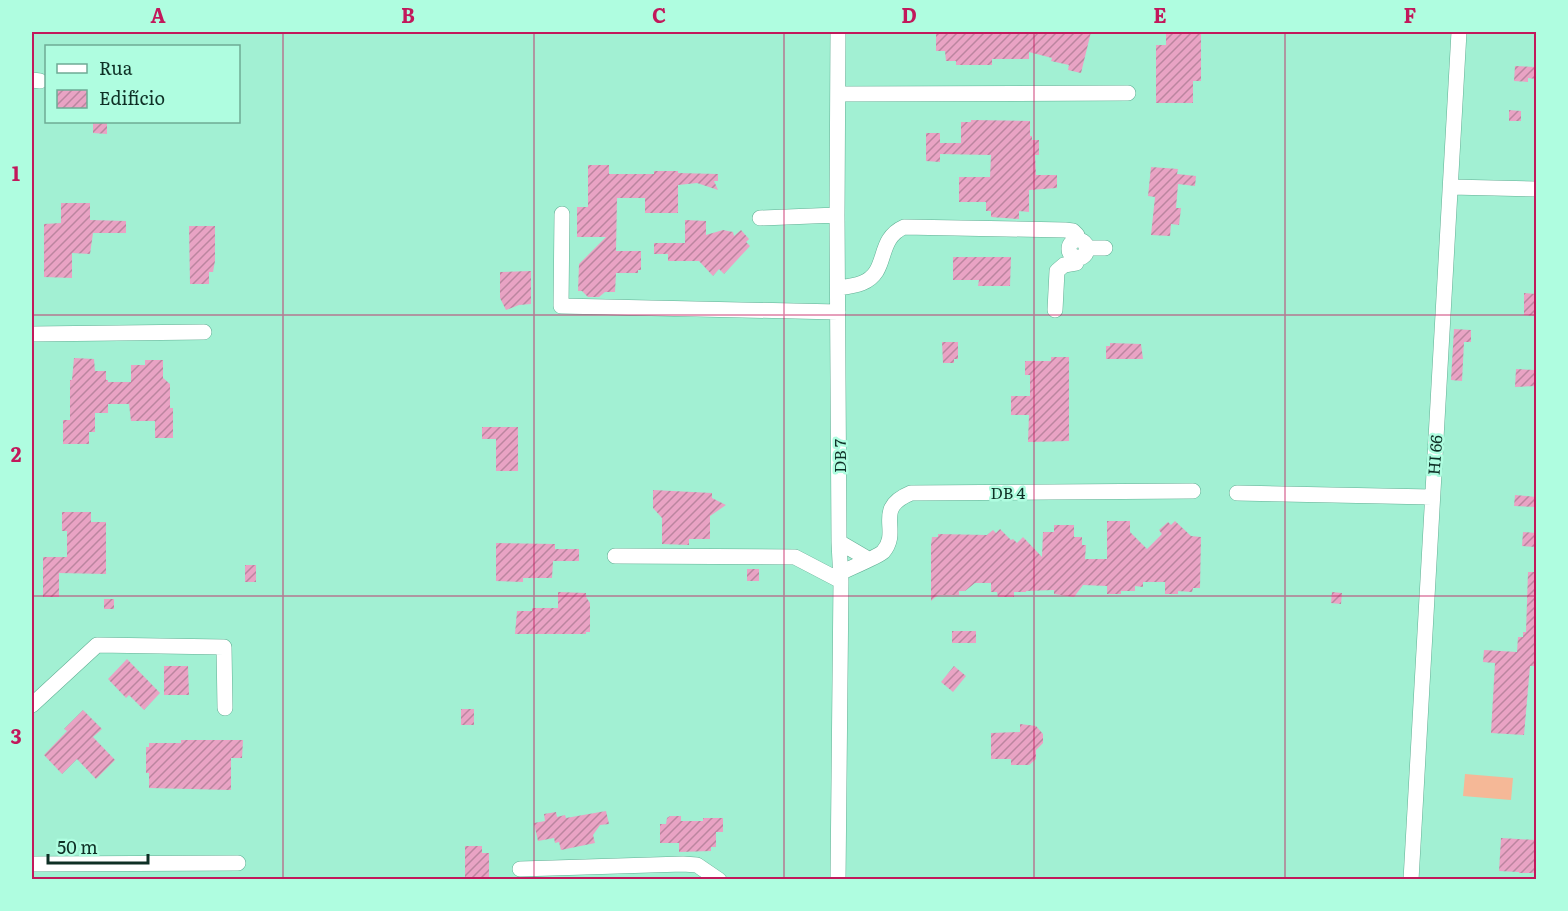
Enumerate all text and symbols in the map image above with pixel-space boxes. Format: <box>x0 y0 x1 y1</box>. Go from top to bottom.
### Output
text: A <box>150 0 166 29</box>
text: B <box>401 0 415 29</box>
text: C <box>652 0 666 29</box>
text: D <box>901 0 917 29</box>
text: E <box>1153 0 1167 29</box>
text: F <box>1404 0 1417 29</box>
legend <box>45 45 240 123</box>
text: Rua <box>99 54 133 81</box>
text: Edifício <box>99 84 165 111</box>
text: 1 <box>12 157 20 187</box>
street label: HI 66 <box>1421 434 1447 476</box>
text: 2 <box>11 438 22 468</box>
street label: DB 7 <box>827 439 851 473</box>
street label: DB 4 <box>991 480 1026 504</box>
text: 3 <box>10 720 22 750</box>
scale bar <box>48 827 148 865</box>
text: 50 m <box>57 833 98 860</box>

